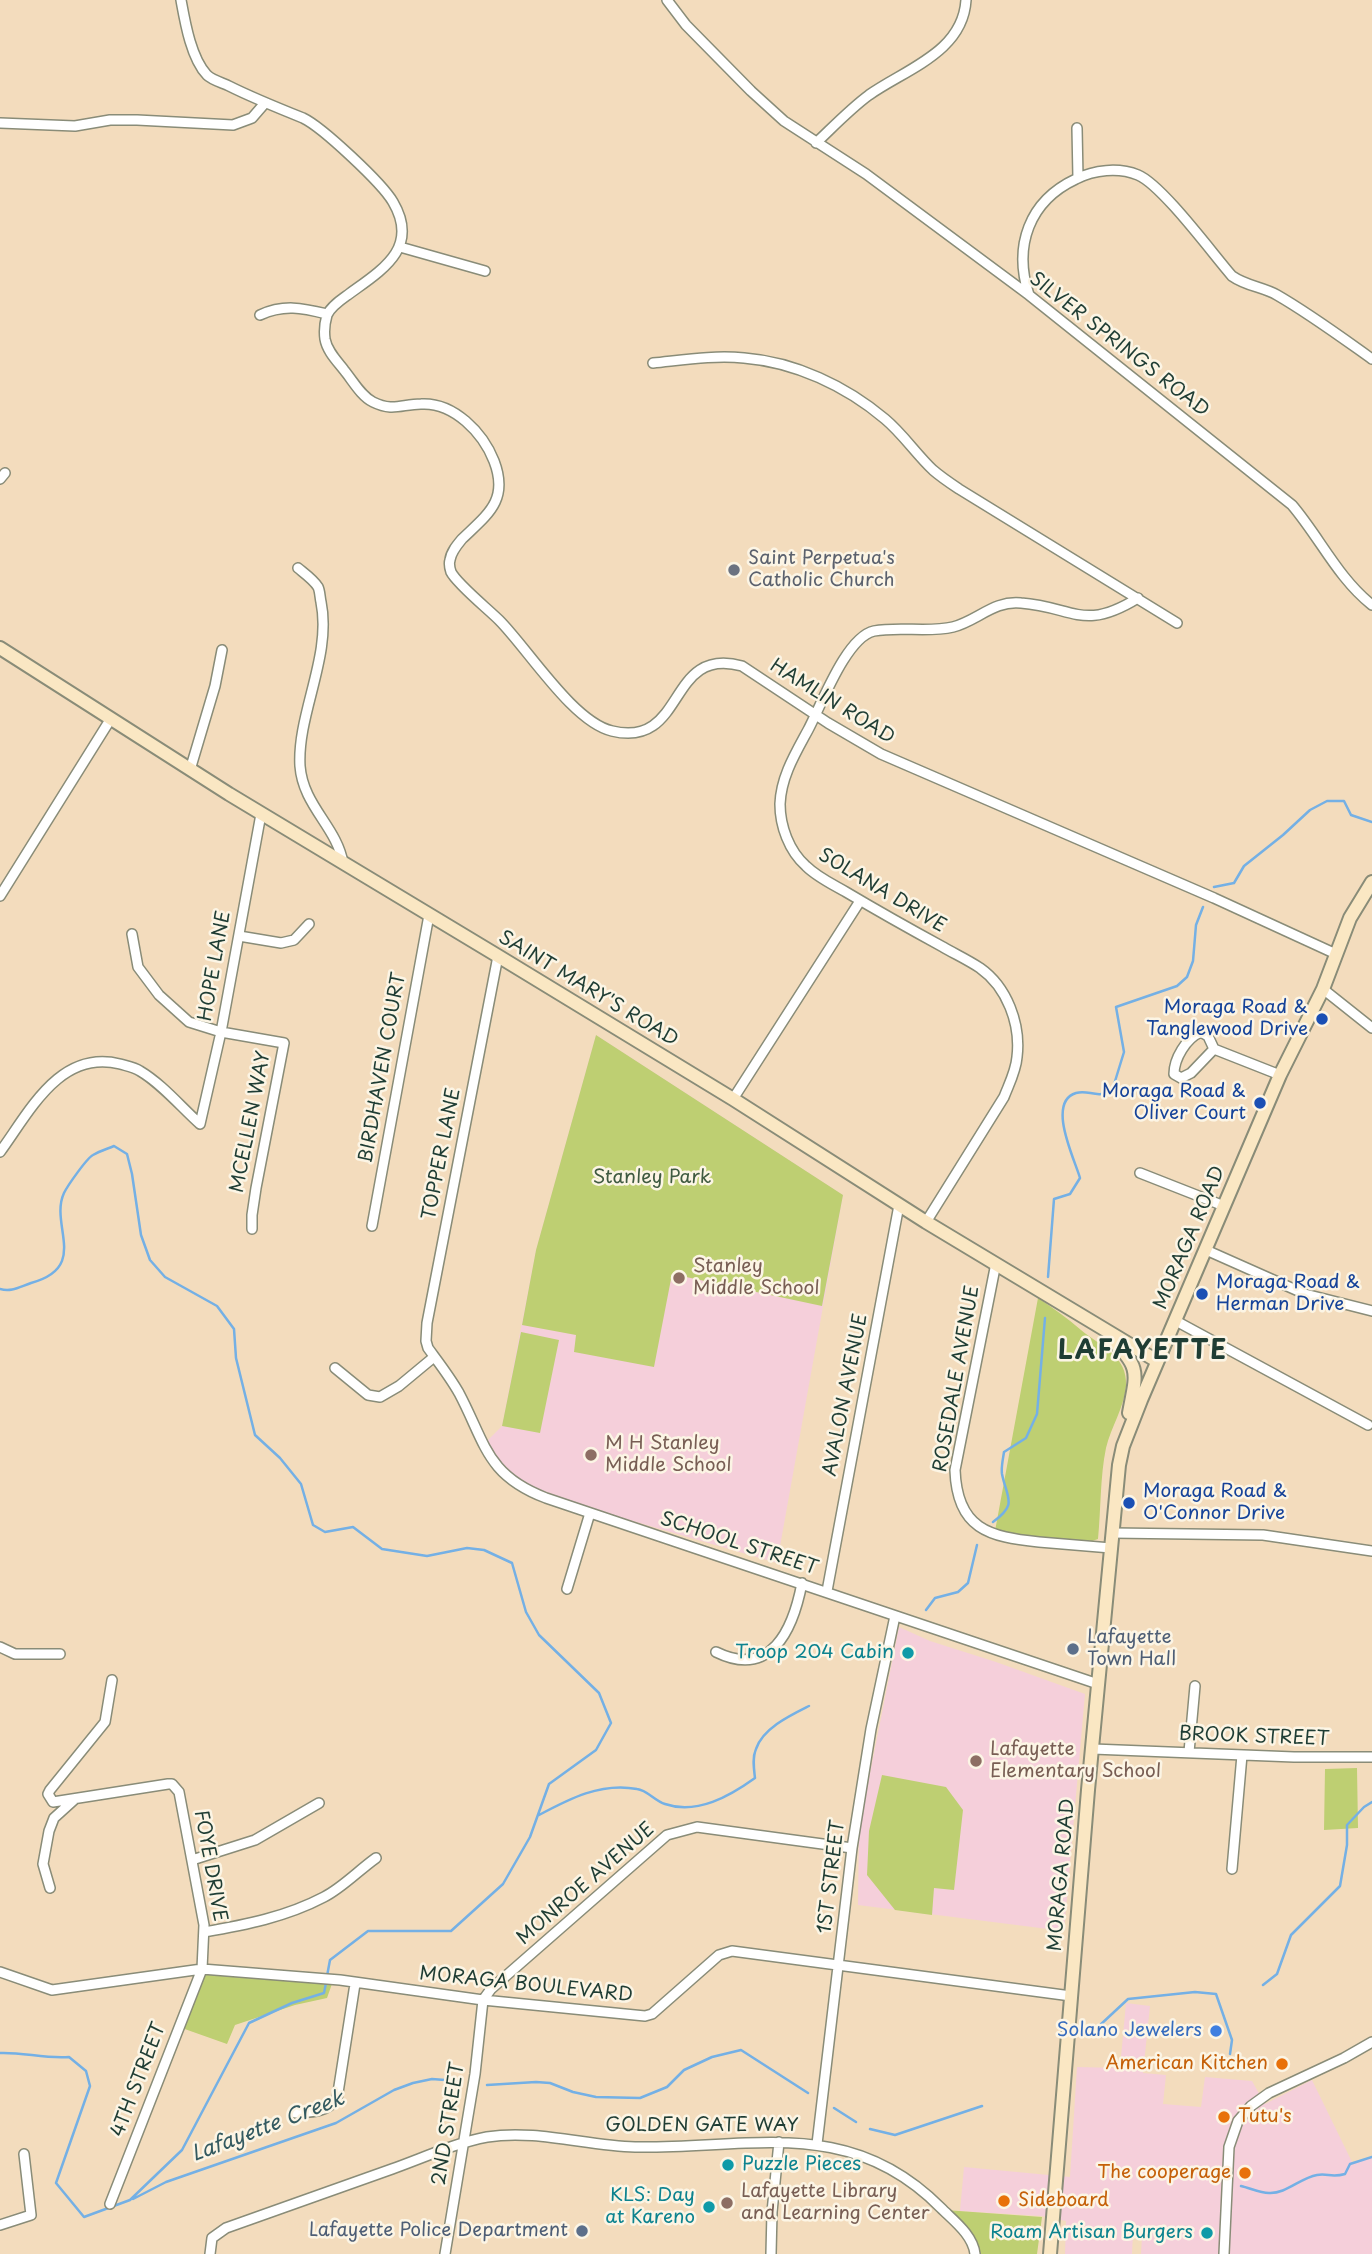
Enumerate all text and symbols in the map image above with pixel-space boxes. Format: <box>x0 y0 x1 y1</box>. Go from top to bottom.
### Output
street label: SILVER SPRINGS ROAD <box>1025 268 1213 422</box>
place label: Saint Perpetua's Catholic Church <box>748 548 895 592</box>
marker: Saint Perpetua's Catholic Church <box>726 562 742 578</box>
street label: HAMLIN ROAD <box>766 655 898 749</box>
street label: SOLANA DRIVE <box>814 844 950 938</box>
street label: HOPE LANE <box>194 909 236 1023</box>
street label: SAINT MARY'S ROAD <box>494 926 682 1052</box>
street label: BIRDHAVEN COURT <box>355 971 411 1165</box>
place label: Moraga Road & Tanglewood Drive <box>1146 997 1308 1041</box>
marker: Moraga Road & Tanglewood Drive <box>1314 1011 1330 1027</box>
street label: MCELLEN WAY <box>226 1049 276 1195</box>
place label: Moraga Road & Oliver Court <box>1102 1081 1246 1125</box>
street label: TOPPER LANE <box>418 1086 466 1222</box>
marker: Moraga Road & Oliver Court <box>1252 1095 1268 1111</box>
street label: MORAGA ROAD <box>1150 1163 1230 1313</box>
park label: Stanley Park <box>593 1167 711 1189</box>
place label: Stanley Middle School <box>693 1256 820 1300</box>
marker: Stanley Middle School <box>671 1270 687 1286</box>
place label: Moraga Road & Herman Drive <box>1216 1272 1360 1316</box>
street label: ROSEDALE AVENUE <box>929 1284 985 1474</box>
marker: Moraga Road & Herman Drive <box>1194 1286 1210 1302</box>
street label: AVALON AVENUE <box>819 1312 873 1478</box>
district label: LAFAYETTE <box>1060 1336 1226 1368</box>
place label: M H Stanley Middle School <box>605 1433 732 1477</box>
marker: M H Stanley Middle School <box>583 1447 599 1463</box>
place label: Moraga Road & O'Connor Drive <box>1143 1481 1287 1525</box>
marker: Moraga Road & O'Connor Drive <box>1121 1495 1137 1511</box>
street label: SCHOOL STREET <box>657 1508 821 1580</box>
place label: Lafayette Town Hall <box>1087 1627 1176 1671</box>
marker: Lafayette Town Hall <box>1065 1641 1081 1657</box>
place label: Troop 204 Cabin <box>735 1642 894 1664</box>
marker: Troop 204 Cabin <box>900 1645 916 1661</box>
street label: BROOK STREET <box>1178 1723 1330 1751</box>
place label: Lafayette Elementary School <box>990 1739 1161 1783</box>
marker: Lafayette Elementary School <box>968 1753 984 1769</box>
street label: MORAGA ROAD <box>1044 1798 1080 1952</box>
street label: FOYE DRIVE <box>189 1808 231 1924</box>
street label: MONROE AVENUE <box>513 1818 659 1950</box>
street label: 1ST STREET <box>814 1819 850 1935</box>
street label: MORAGA BOULEVARD <box>418 1962 634 2008</box>
street label: 4TH STREET <box>107 2020 171 2140</box>
place label: Solano Jewelers <box>1057 2020 1202 2042</box>
marker: Solano Jewelers <box>1208 2023 1224 2039</box>
place label: American Kitchen <box>1106 2053 1268 2075</box>
marker: American Kitchen <box>1274 2056 1290 2072</box>
street label: 2ND STREET <box>428 2061 470 2187</box>
water label: Lafayette Creek <box>188 2086 348 2168</box>
place label: Tutu's <box>1238 2106 1292 2128</box>
marker: Tutu's <box>1216 2109 1232 2125</box>
street label: GOLDEN GATE WAY <box>605 2115 799 2137</box>
place label: Puzzle Pieces <box>742 2154 861 2176</box>
marker: Puzzle Pieces <box>720 2157 736 2173</box>
place label: The cooperage <box>1097 2162 1231 2184</box>
marker: The cooperage <box>1237 2165 1253 2181</box>
place label: Lafayette Library and Learning Center <box>741 2181 930 2225</box>
place label: KLS: Day at Kareno <box>605 2185 695 2229</box>
place label: Sideboard <box>1018 2190 1109 2212</box>
marker: Sideboard <box>996 2193 1012 2209</box>
marker: Lafayette Library and Learning Center <box>719 2195 735 2211</box>
marker: KLS: Day at Kareno <box>701 2199 717 2215</box>
place label: Lafayette Police Department <box>309 2220 568 2242</box>
place label: Roam Artisan Burgers <box>990 2222 1193 2244</box>
marker: Lafayette Police Department <box>574 2223 590 2239</box>
marker: Roam Artisan Burgers <box>1199 2225 1215 2241</box>

